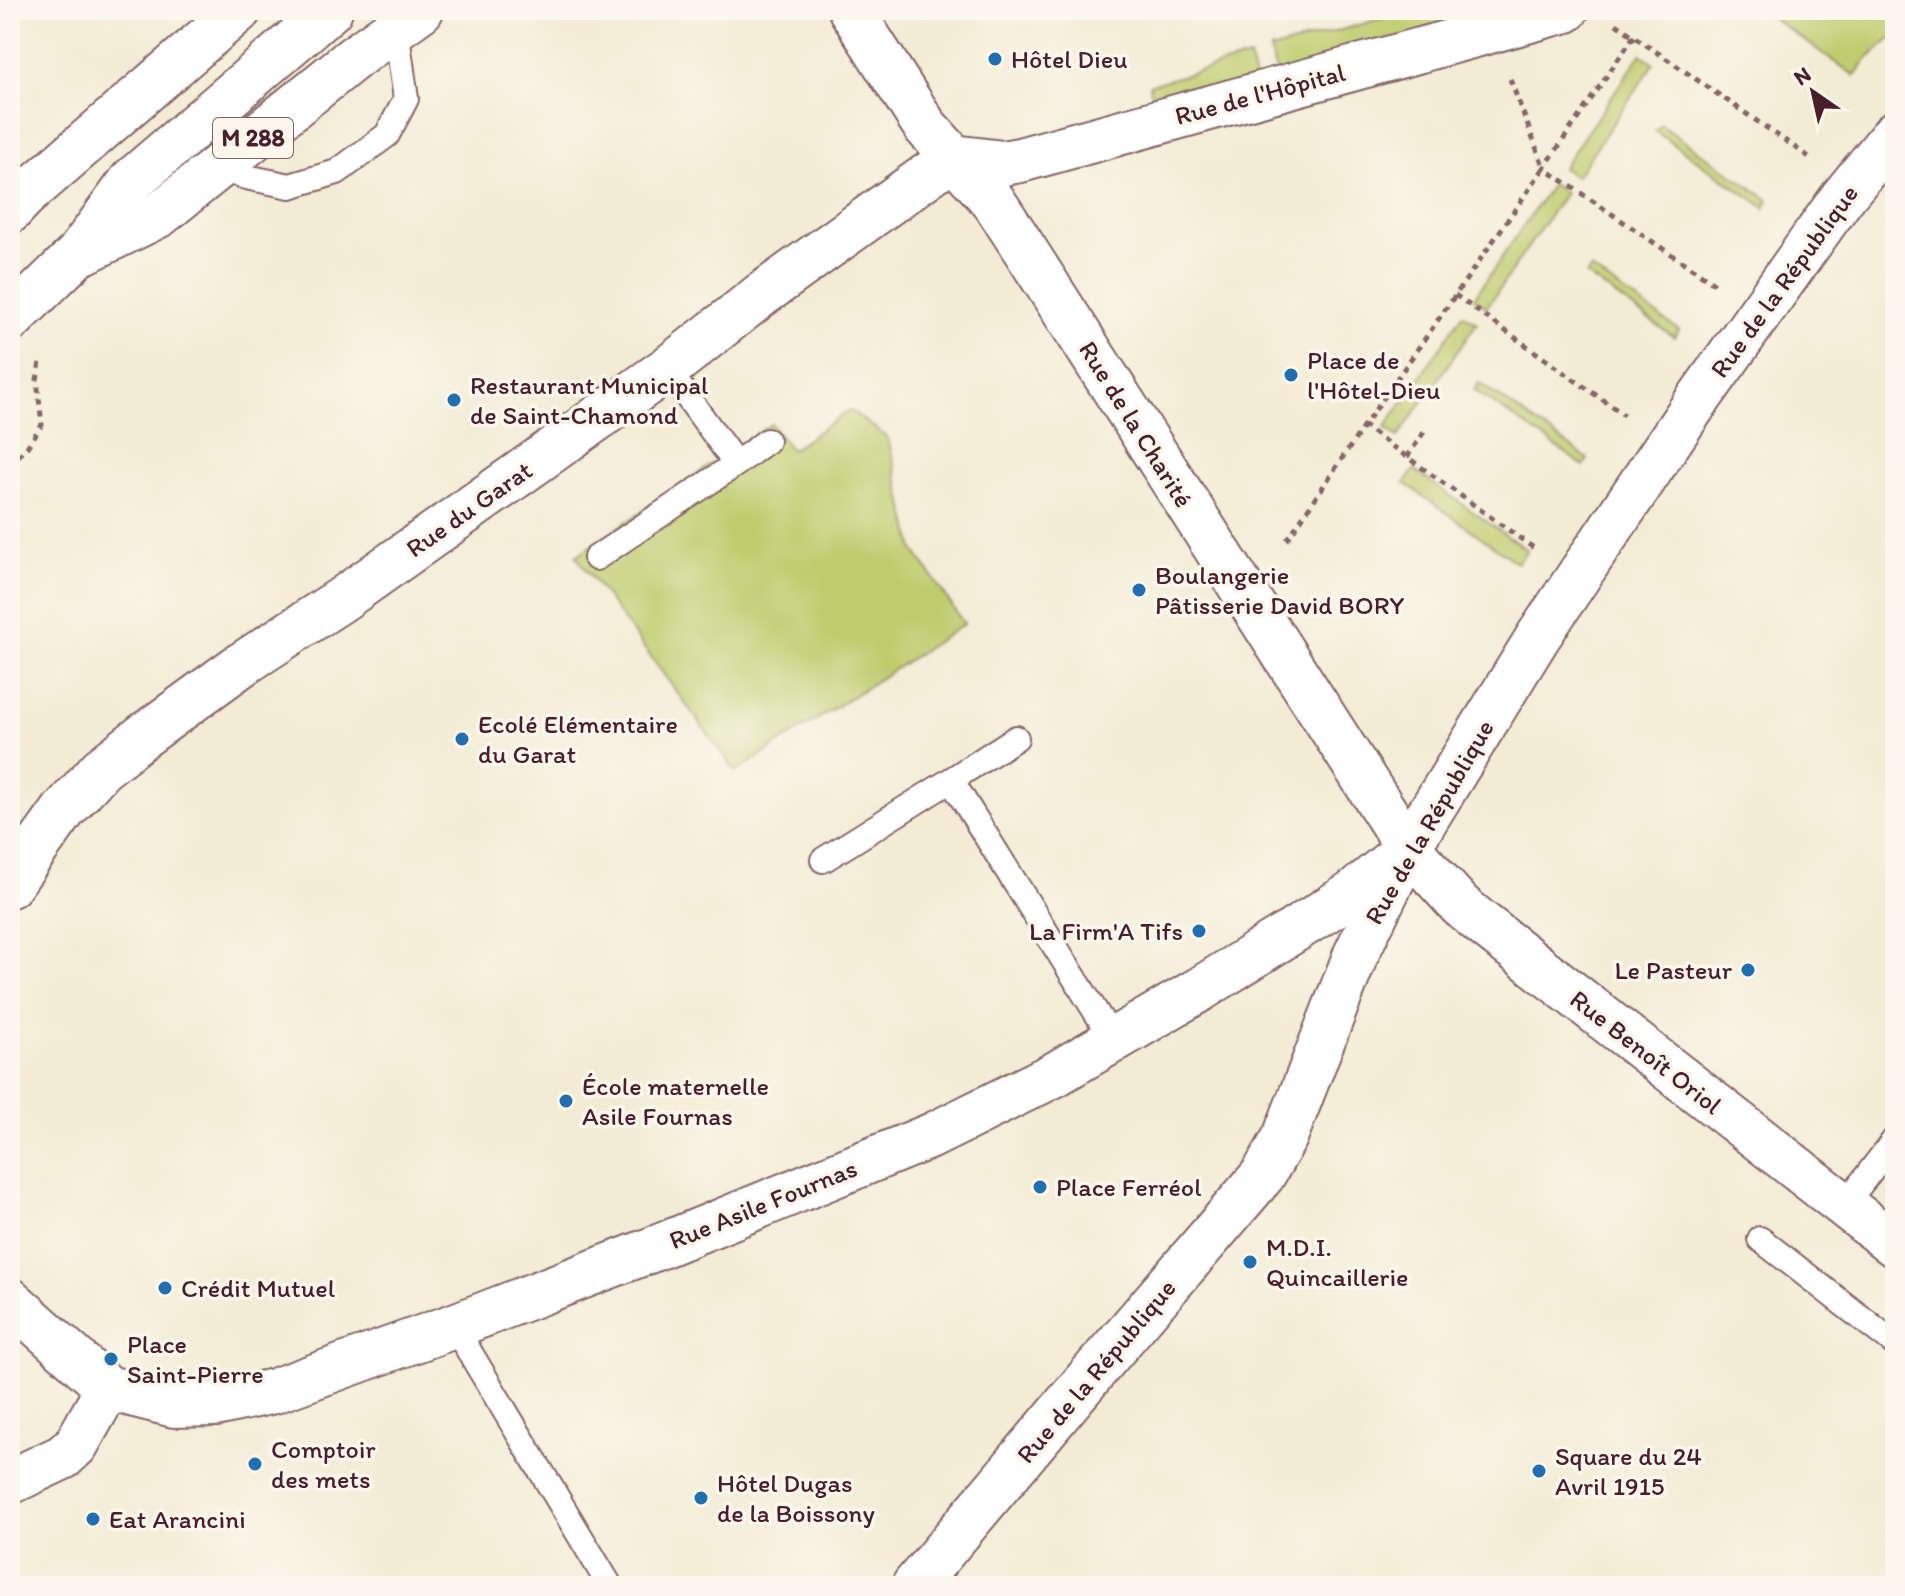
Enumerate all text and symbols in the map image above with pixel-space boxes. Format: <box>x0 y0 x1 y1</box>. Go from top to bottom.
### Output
place label: Hôtel Dieu <box>1011 43 1128 75</box>
marker: Hôtel Dieu <box>986 50 1004 68</box>
north arrow <box>1773 52 1853 132</box>
street label: Rue de l'Hôpital <box>1171 56 1349 132</box>
text: N <box>1788 60 1816 91</box>
road number: M 288 <box>213 118 293 158</box>
street label: Rue de la République <box>1703 178 1865 384</box>
street label: Rue de la Charité <box>1072 335 1200 513</box>
place label: Place de l'Hôtel-Dieu <box>1307 344 1440 406</box>
marker: Place de l'Hôtel-Dieu <box>1282 366 1300 384</box>
place label: Restaurant Municipal de Saint-Chamond <box>470 369 708 431</box>
marker: Restaurant Municipal de Saint-Chamond <box>445 391 463 409</box>
street label: Rue du Garat <box>400 454 538 564</box>
place label: Boulangerie Pâtisserie David BORY <box>1155 559 1405 621</box>
marker: Boulangerie Pâtisserie David BORY <box>1130 581 1148 599</box>
place label: Ecolé Elémentaire du Garat <box>478 708 678 770</box>
street label: Rue de la République <box>1357 714 1501 930</box>
marker: Ecolé Elémentaire du Garat <box>453 730 471 748</box>
place label: La Firm'A Tifs <box>1029 915 1183 947</box>
marker: La Firm'A Tifs <box>1190 922 1208 940</box>
place label: Le Pasteur <box>1614 954 1733 986</box>
marker: Le Pasteur <box>1739 961 1757 979</box>
street label: Rue Benoît Oriol <box>1564 983 1728 1121</box>
place label: École maternelle Asile Fournas <box>582 1070 769 1132</box>
marker: École maternelle Asile Fournas <box>557 1092 575 1110</box>
street label: Rue Asile Fournas <box>664 1152 862 1256</box>
place label: Place Ferréol <box>1056 1171 1202 1203</box>
marker: Place Ferréol <box>1031 1178 1049 1196</box>
place label: M.D.I. Quincaillerie <box>1266 1231 1408 1293</box>
marker: M.D.I. Quincaillerie <box>1241 1253 1259 1271</box>
place label: Crédit Mutuel <box>181 1272 335 1304</box>
street label: Rue de la République <box>1009 1272 1183 1470</box>
marker: Crédit Mutuel <box>156 1279 174 1297</box>
place label: Place Saint-Pierre <box>127 1328 264 1390</box>
marker: Place Saint-Pierre <box>102 1350 120 1368</box>
place label: Comptoir des mets <box>271 1433 376 1495</box>
place label: Square du 24 Avril 1915 <box>1555 1440 1702 1502</box>
marker: Comptoir des mets <box>246 1455 264 1473</box>
marker: Square du 24 Avril 1915 <box>1530 1462 1548 1480</box>
place label: Hôtel Dugas de la Boissony <box>717 1467 875 1529</box>
marker: Hôtel Dugas de la Boissony <box>692 1489 710 1507</box>
place label: Eat Arancini <box>109 1503 246 1535</box>
marker: Eat Arancini <box>84 1510 102 1528</box>

